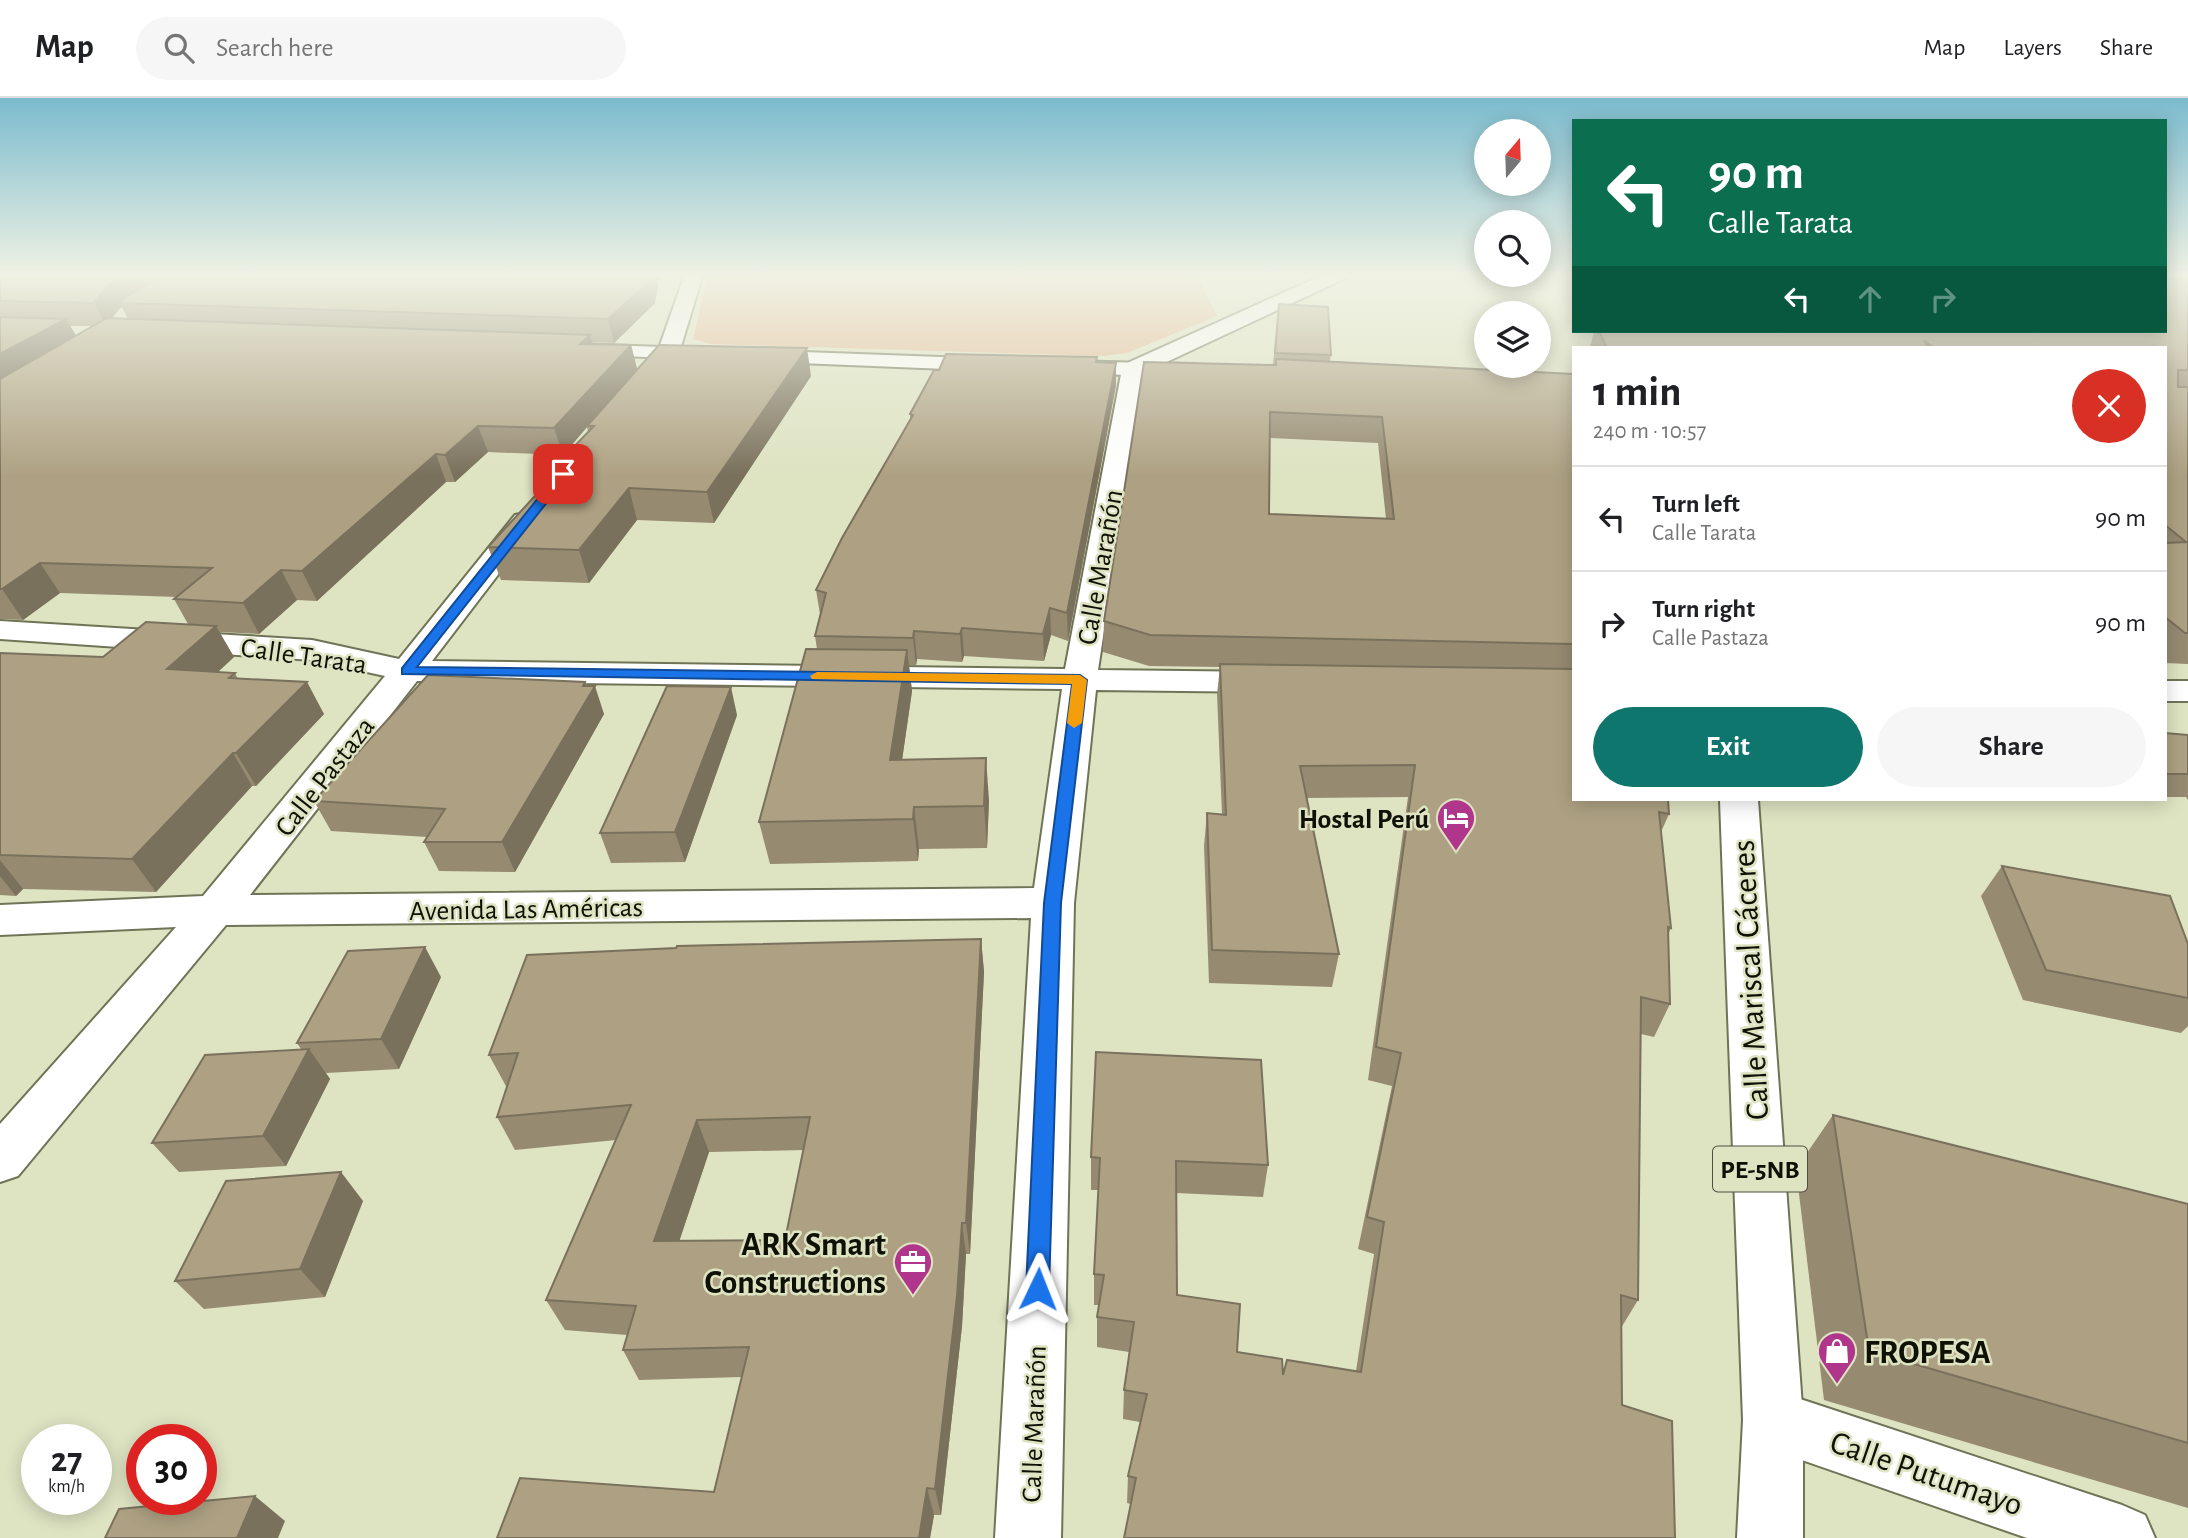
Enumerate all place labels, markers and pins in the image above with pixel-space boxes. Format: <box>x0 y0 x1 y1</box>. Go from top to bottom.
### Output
pin <box>533 444 593 504</box>
hotel icon: Hostal Perú <box>1435 797 1477 852</box>
place label: Hostal Perú <box>1299 806 1429 834</box>
place label: ARK Smart Constructions <box>705 1229 886 1300</box>
office icon: ARK Smart Constructions <box>892 1241 934 1296</box>
shop icon: FROPESA <box>1816 1330 1858 1385</box>
place label: FROPESA <box>1864 1337 1991 1370</box>

